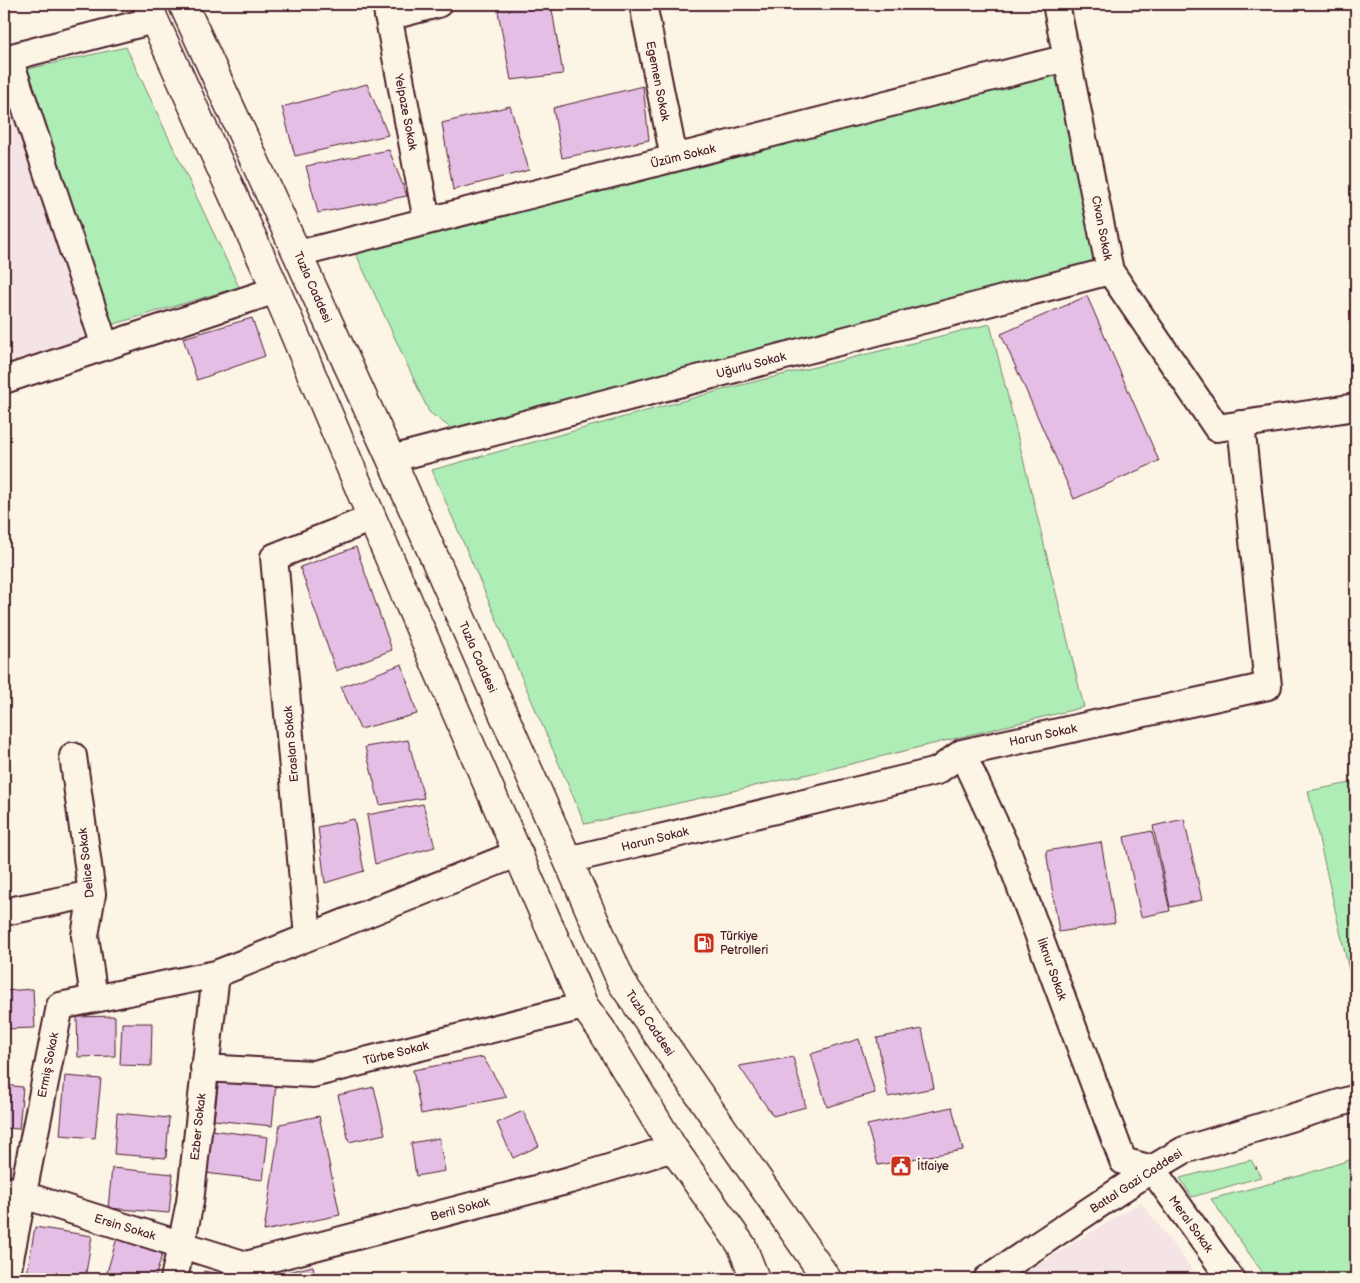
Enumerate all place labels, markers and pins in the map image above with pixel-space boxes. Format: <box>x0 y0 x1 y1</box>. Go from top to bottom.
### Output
place label: Türkiye Petrolleri <box>720 929 768 958</box>
fuel station icon: Türkiye Petrolleri <box>692 931 716 955</box>
public building icon: İtfaiye <box>889 1154 913 1178</box>
place label: İtfaiye <box>917 1158 949 1174</box>

